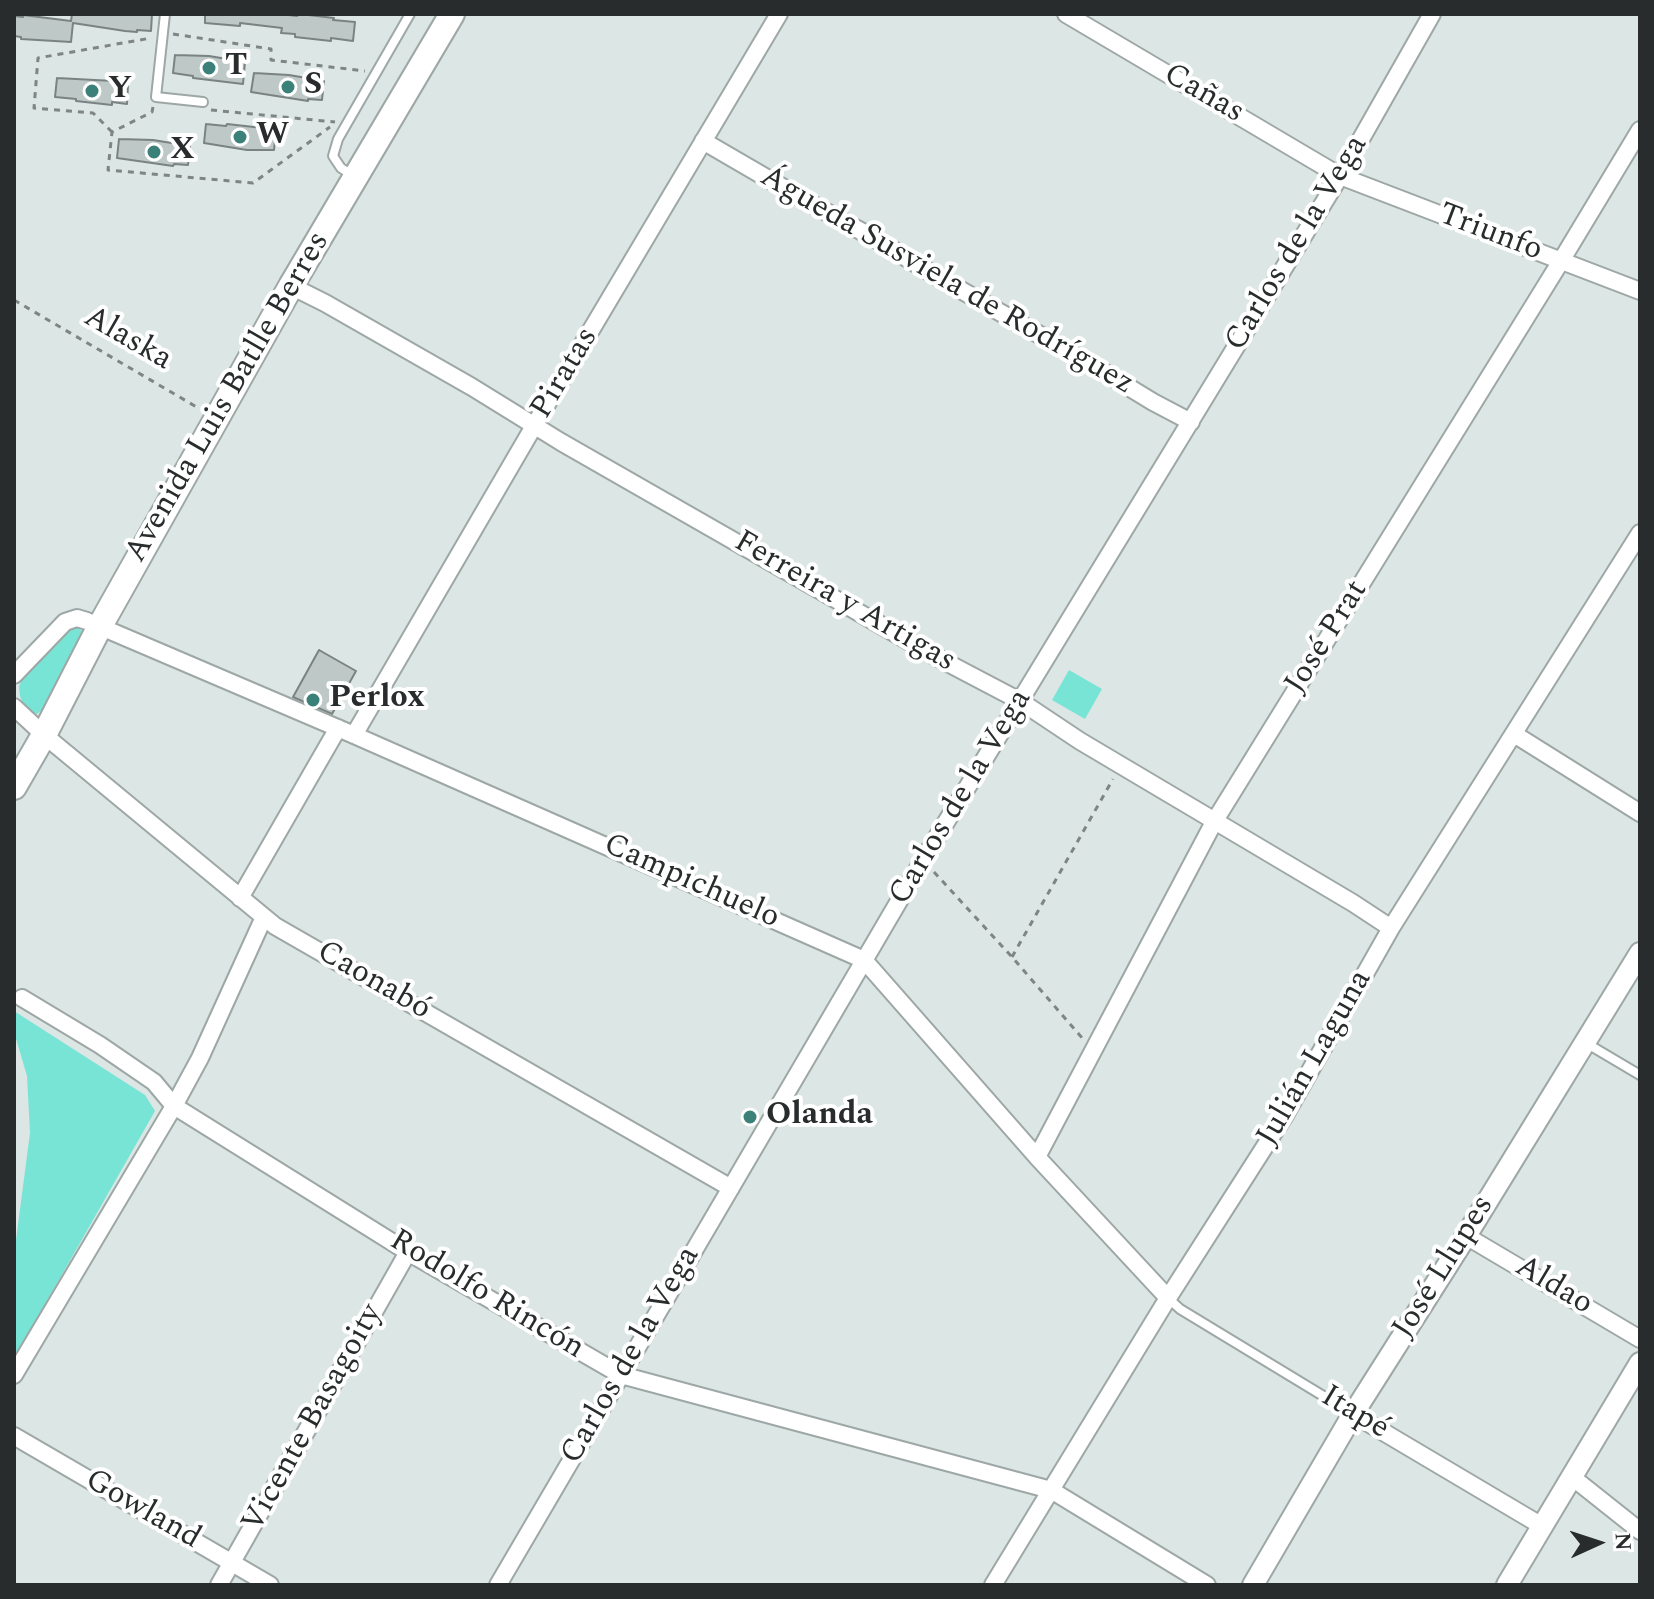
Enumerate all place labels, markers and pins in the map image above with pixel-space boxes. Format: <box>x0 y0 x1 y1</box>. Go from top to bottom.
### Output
place label: T <box>225 49 247 87</box>
marker: T <box>200 59 218 77</box>
place label: S <box>304 68 322 106</box>
place label: Y <box>108 72 132 110</box>
marker: S <box>279 78 297 96</box>
marker: Y <box>83 82 101 100</box>
place label: W <box>256 118 289 156</box>
marker: W <box>231 128 249 146</box>
place label: X <box>170 133 195 171</box>
marker: X <box>145 143 163 161</box>
place label: Perlox <box>329 681 425 719</box>
marker: Perlox <box>304 691 322 709</box>
place label: Olanda <box>766 1098 873 1136</box>
marker: Olanda <box>741 1108 759 1126</box>

